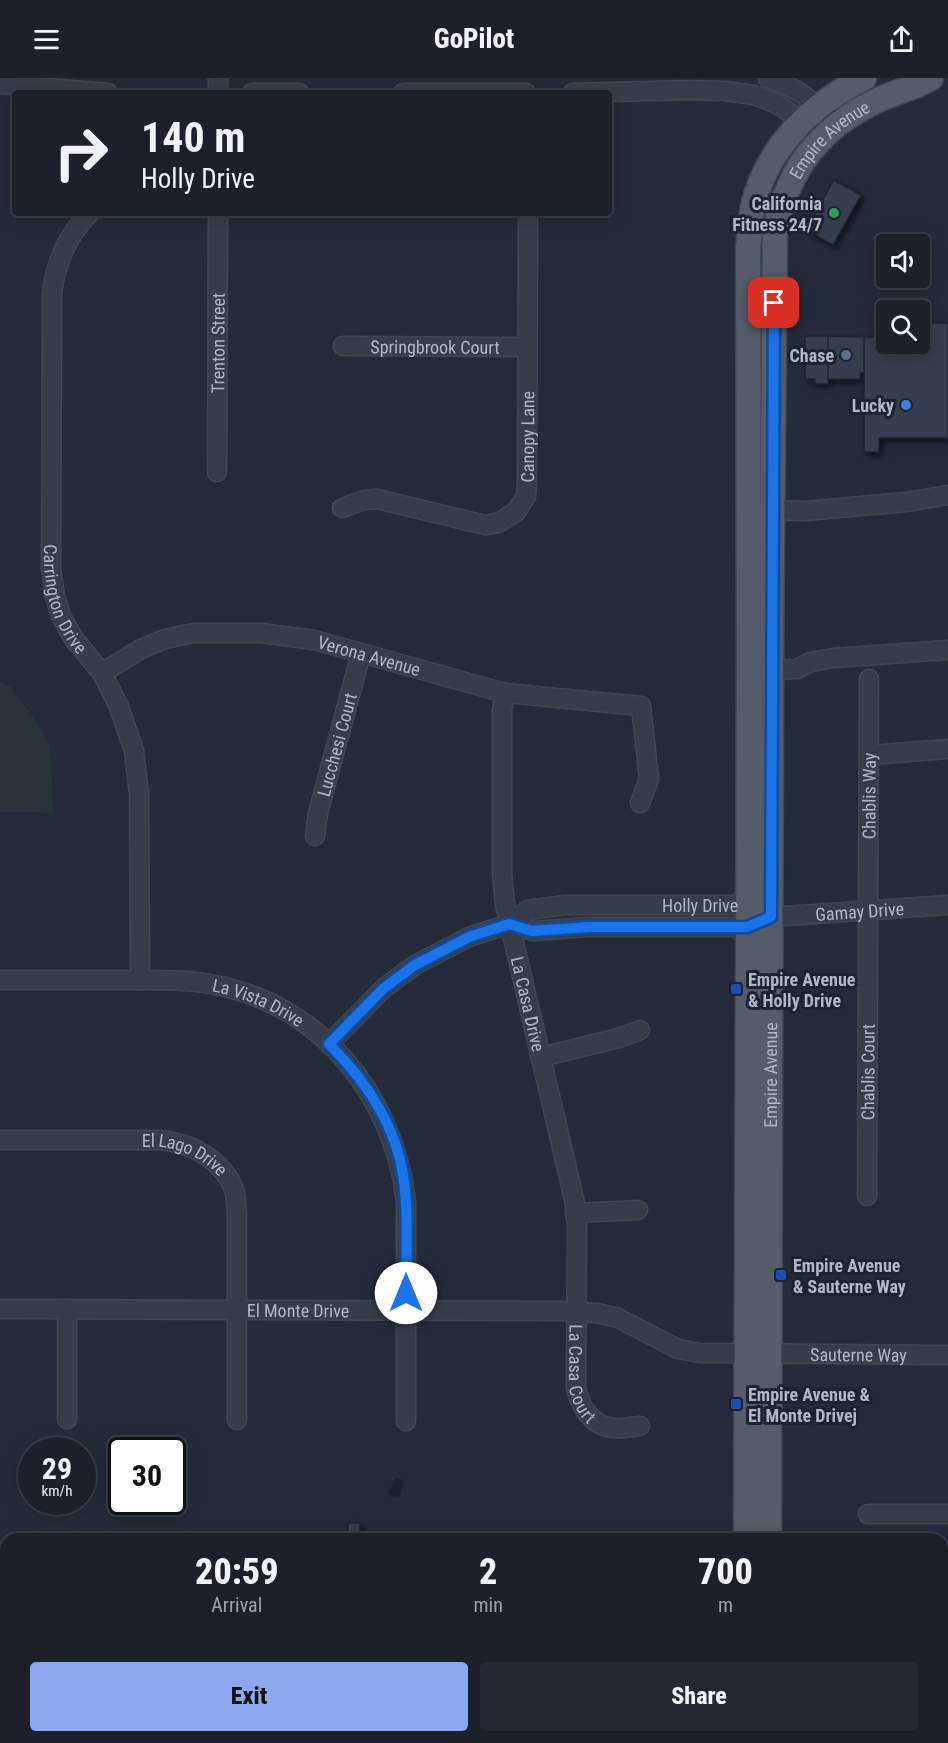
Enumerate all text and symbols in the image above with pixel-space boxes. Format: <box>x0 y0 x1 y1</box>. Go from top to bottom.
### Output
icon: menu <box>30 23 63 56</box>
text: GoPilot <box>434 23 514 55</box>
icon: share <box>885 23 918 56</box>
street label: Empire Avenue <box>785 96 873 182</box>
text: 140 m <box>141 113 246 162</box>
icon: right <box>42 114 120 192</box>
text: Holly Drive <box>141 163 255 195</box>
place label: California Fitness 24/7 <box>732 193 822 235</box>
marker: California Fitness 24/7 <box>827 206 841 220</box>
map controls <box>876 234 930 354</box>
button: sound <box>876 234 930 288</box>
pin <box>748 277 799 328</box>
icon: arrive <box>757 286 790 319</box>
street label: Trenton Street <box>207 293 228 393</box>
button: search <box>876 300 930 354</box>
street label: Springbrook Court <box>370 336 500 357</box>
place label: Chase <box>790 345 834 366</box>
marker: Chase <box>839 348 853 362</box>
street label: Canopy Lane <box>517 391 538 482</box>
place label: Lucky <box>852 395 894 416</box>
marker: Lucky <box>899 398 913 412</box>
street label: Carrington Drive <box>40 544 92 658</box>
street label: Verona Avenue <box>315 631 423 680</box>
street label: Lucchesi Court <box>312 691 361 799</box>
street label: Chablis Way <box>858 752 879 839</box>
street label: Holly Drive <box>662 895 738 916</box>
street label: Gamay Drive <box>815 898 905 924</box>
street label: La Casa Drive <box>507 954 550 1054</box>
place label: Empire Avenue & Holly Drive <box>748 969 856 1011</box>
street label: La Vista Drive <box>211 974 308 1031</box>
marker: Empire Avenue & Holly Drive <box>729 982 743 996</box>
street label: Empire Avenue <box>759 1022 781 1128</box>
street label: Chablis Court <box>857 1024 878 1120</box>
street label: El Lago Drive <box>142 1129 232 1179</box>
place label: Empire Avenue & Sauterne Way <box>793 1255 906 1297</box>
position arrow <box>374 1261 438 1325</box>
marker: Empire Avenue & Sauterne Way <box>774 1268 788 1282</box>
street label: El Monte Drive <box>247 1299 349 1321</box>
street label: La Casa Court <box>565 1324 601 1427</box>
street label: Sauterne Way <box>810 1343 907 1365</box>
place label: Empire Avenue & El Monte Drivej <box>748 1384 871 1426</box>
marker: Empire Avenue & El Monte Drivej <box>729 1397 743 1411</box>
speed limit sign: 30 <box>108 1437 186 1515</box>
text: 29 <box>42 1451 72 1486</box>
text: km/h <box>42 1482 72 1500</box>
text: 20:59 <box>195 1551 278 1593</box>
text: 2 <box>479 1551 497 1593</box>
text: 700 <box>698 1551 753 1593</box>
text: Arrival <box>211 1593 262 1617</box>
text: min <box>474 1593 503 1617</box>
text: m <box>718 1593 733 1617</box>
button: Exit <box>30 1662 468 1731</box>
button: Share <box>480 1662 918 1731</box>

